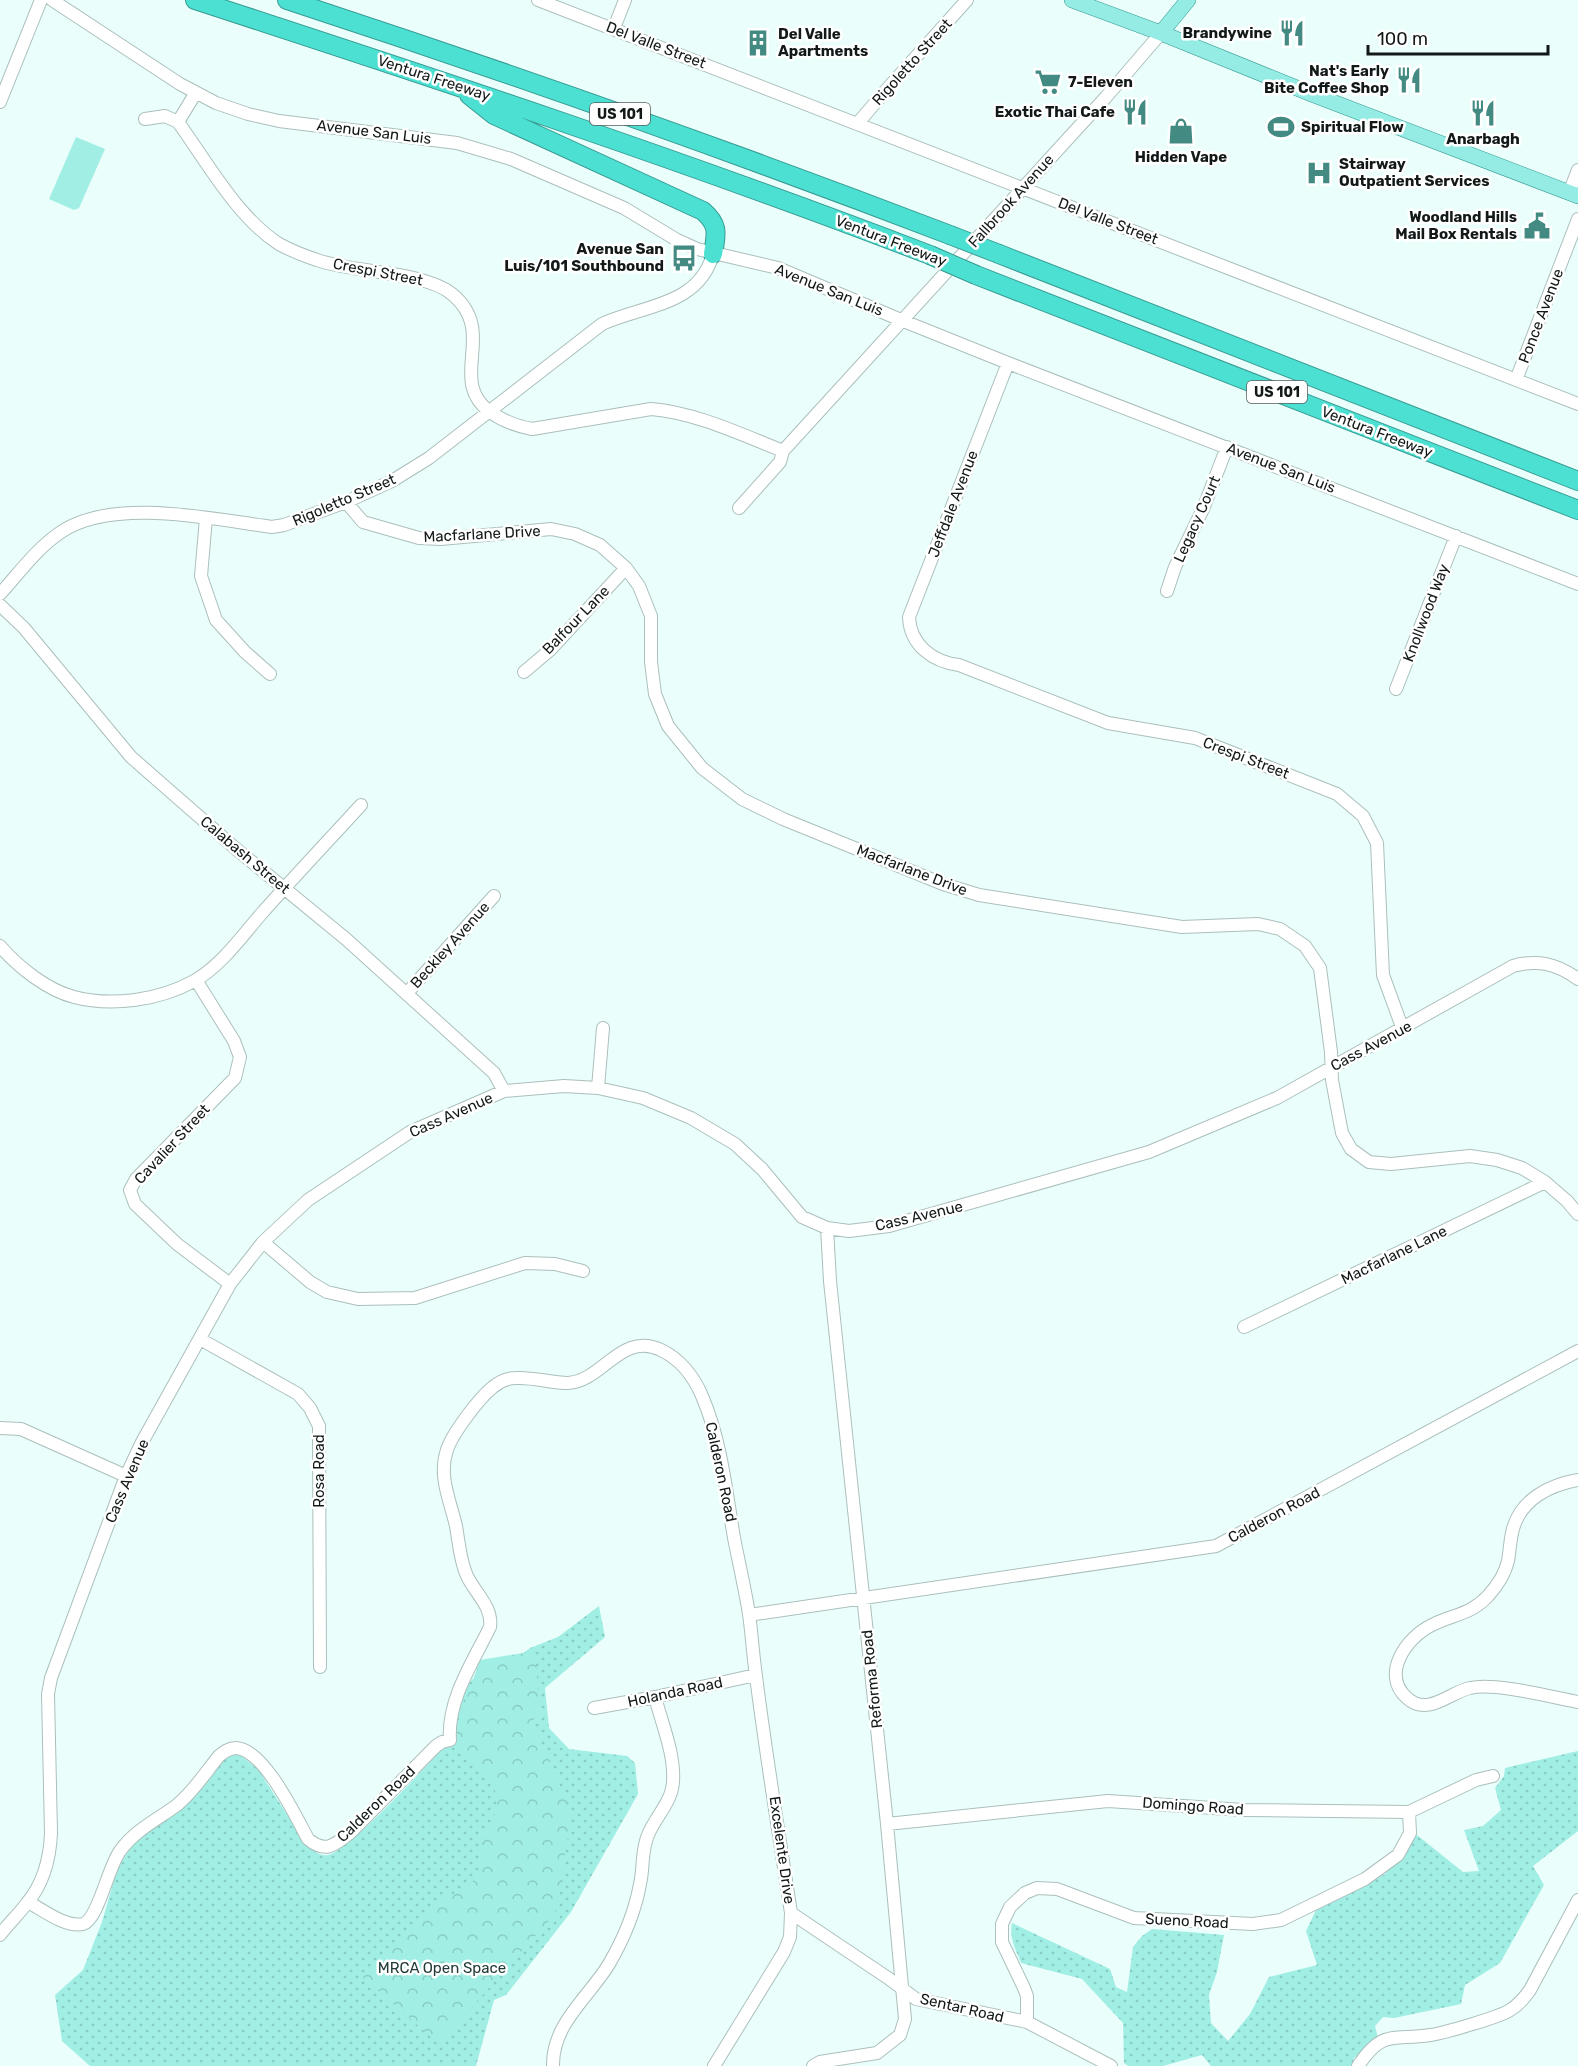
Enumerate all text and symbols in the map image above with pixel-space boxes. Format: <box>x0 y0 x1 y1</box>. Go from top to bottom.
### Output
street label: Rigoletto Street <box>868 15 956 109</box>
street label: Del Valle Street <box>603 18 709 72</box>
restaurant icon: Brandywine <box>1277 18 1307 48</box>
scale bar <box>1368 18 1548 56</box>
place label: Brandywine <box>1182 24 1272 42</box>
place label: Del Valle Apartments <box>778 25 868 60</box>
building icon: Del Valle Apartments <box>743 28 773 58</box>
text: 100 m <box>1377 28 1428 50</box>
street label: Ventura Freeway <box>375 51 493 105</box>
place label: Nat's Early Bite Coffee Shop <box>1264 62 1389 97</box>
restaurant icon: Nat's Early Bite Coffee Shop <box>1394 65 1424 95</box>
supermarket icon: 7-Eleven <box>1033 67 1063 97</box>
place label: 7-Eleven <box>1068 73 1133 91</box>
restaurant icon: Exotic Thai Cafe <box>1120 97 1150 127</box>
restaurant icon: Anarbagh <box>1468 98 1498 128</box>
road number: US 101 <box>590 103 650 125</box>
place label: Exotic Thai Cafe <box>995 103 1115 121</box>
sports icon: Spiritual Flow <box>1266 112 1296 142</box>
street label: Avenue San Luis <box>316 116 433 148</box>
shop icon: Hidden Vape <box>1166 116 1196 146</box>
place label: Spiritual Flow <box>1301 118 1404 136</box>
place label: Anarbagh <box>1446 130 1520 148</box>
place label: Hidden Vape <box>1135 148 1227 166</box>
street label: Fallbrook Avenue <box>964 151 1058 251</box>
place label: Stairway Outpatient Services <box>1339 155 1489 190</box>
hospital icon: Stairway Outpatient Services <box>1304 158 1334 188</box>
street label: Del Valle Street <box>1055 194 1161 248</box>
place label: Woodland Hills Mail Box Rentals <box>1395 208 1517 243</box>
street label: Ventura Freeway <box>833 211 949 271</box>
public building icon: Woodland Hills Mail Box Rentals <box>1522 211 1552 241</box>
place label: Avenue San Luis/101 Southbound <box>504 240 664 275</box>
bus stop icon: Avenue San Luis/101 Southbound <box>669 243 699 273</box>
street label: Crespi Street <box>332 254 425 290</box>
street label: Avenue San Luis <box>772 260 886 320</box>
street label: Ponce Avenue <box>1515 266 1567 366</box>
road number: US 101 <box>1247 381 1307 403</box>
street label: Ventura Freeway <box>1319 402 1435 462</box>
street label: Avenue San Luis <box>1224 439 1338 497</box>
street label: Jeffdale Avenue <box>924 448 982 560</box>
street label: Rigoletto Street <box>290 470 398 530</box>
street label: Legacy Court <box>1170 473 1224 565</box>
street label: Macfarlane Drive <box>423 522 541 546</box>
street label: Knollwood Way <box>1399 561 1453 665</box>
street label: Balfour Lane <box>539 582 613 658</box>
street label: Crespi Street <box>1200 733 1292 783</box>
street label: Calabash Street <box>197 812 293 898</box>
street label: Macfarlane Drive <box>854 841 970 899</box>
street label: Beckley Avenue <box>407 898 493 992</box>
street label: Cass Avenue <box>1327 1017 1415 1075</box>
street label: Cass Avenue <box>407 1089 495 1141</box>
street label: Cavalier Street <box>130 1100 214 1188</box>
street label: Cass Avenue <box>873 1197 965 1235</box>
street label: Macfarlane Lane <box>1338 1222 1450 1288</box>
street label: Calderon Road <box>702 1420 740 1524</box>
street label: Rosa Road <box>310 1434 328 1508</box>
street label: Cass Avenue <box>101 1436 153 1526</box>
street label: Calderon Road <box>1225 1483 1323 1547</box>
street label: Reforma Road <box>858 1629 886 1729</box>
street label: Holanda Road <box>626 1673 724 1711</box>
street label: Calderon Road <box>333 1762 419 1846</box>
street label: Domingo Road <box>1142 1793 1244 1819</box>
street label: Excelente Drive <box>766 1795 798 1905</box>
street label: Sueno Road <box>1145 1910 1229 1932</box>
park label: MRCA Open Space <box>378 1959 506 1977</box>
street label: Sentar Road <box>918 1990 1006 2026</box>

